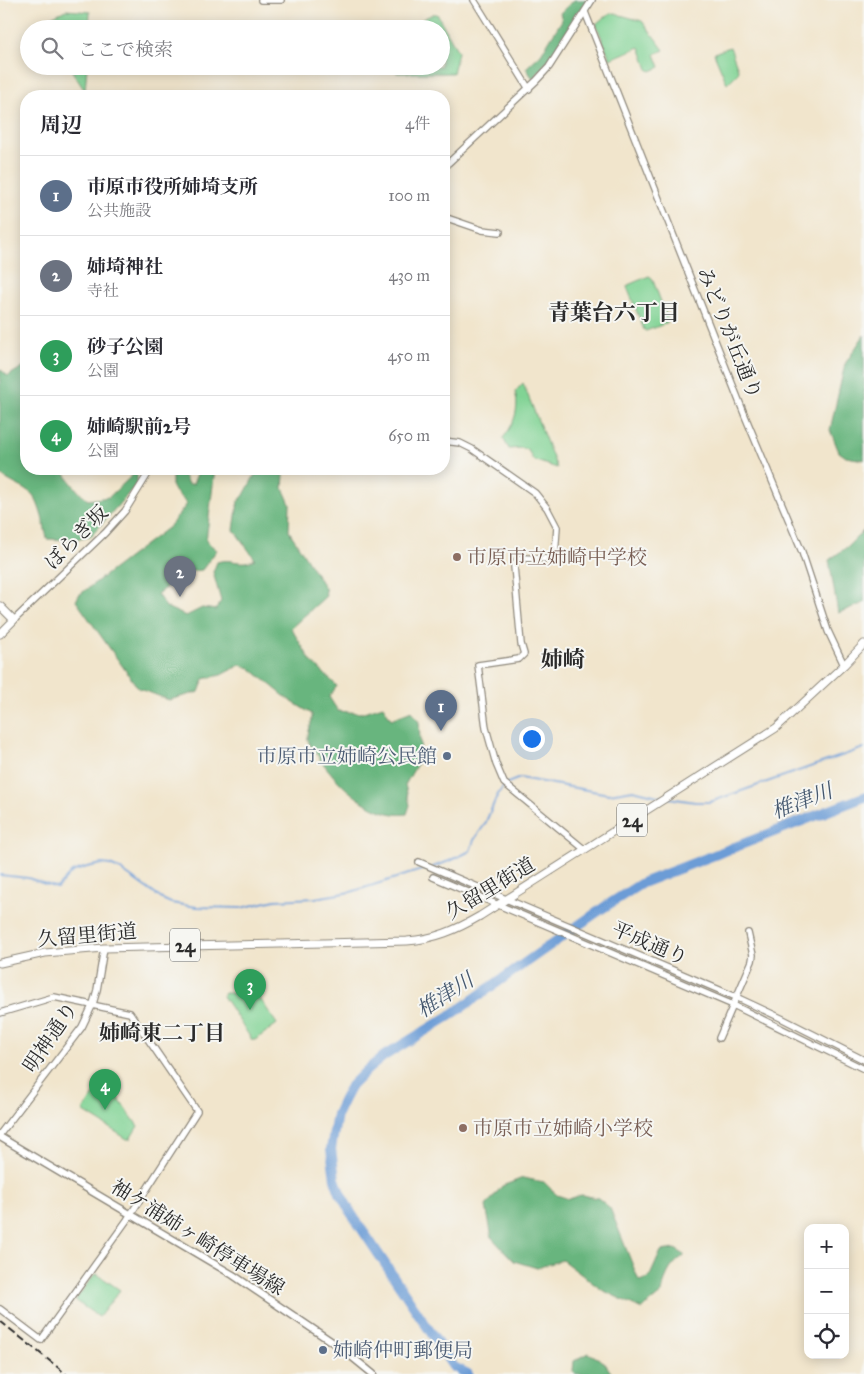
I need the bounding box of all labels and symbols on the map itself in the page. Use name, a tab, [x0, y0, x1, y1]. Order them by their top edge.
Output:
street label: みどりが丘通り	[693, 264, 767, 402]
district label: 青葉台六丁目	[548, 299, 680, 326]
street label: ぼらぎ坂	[39, 500, 113, 574]
place label: 市原市立姉崎中学校	[467, 545, 647, 569]
marker: 市原市立姉崎中学校	[451, 551, 463, 563]
pin: 2	[164, 556, 196, 597]
district label: 姉崎	[541, 646, 585, 673]
pin: 1	[425, 690, 457, 731]
your location	[519, 726, 545, 752]
place label: 市原市立姉崎公民館	[257, 744, 437, 768]
marker: 市原市立姉崎公民館	[441, 750, 453, 762]
water label: 椎津川	[768, 777, 838, 824]
road number: 24	[617, 804, 647, 836]
street label: 久留里街道	[441, 852, 539, 924]
street label: 平成通り	[608, 916, 692, 970]
street label: 久留里街道	[36, 919, 138, 951]
road number: 24	[170, 928, 200, 962]
water label: 椎津川	[412, 966, 480, 1023]
pin: 3	[234, 969, 266, 1010]
street label: 明神通り	[18, 997, 82, 1077]
district label: 姉崎東二丁目	[99, 1020, 225, 1046]
pin: 4	[89, 1069, 121, 1110]
place label: 市原市立姉崎小学校	[473, 1116, 653, 1140]
marker: 市原市立姉崎小学校	[457, 1122, 469, 1134]
street label: 袖ケ浦姉ヶ崎停車場線	[107, 1174, 289, 1300]
place label: 姉崎仲町郵便局	[333, 1338, 473, 1362]
marker: 姉崎仲町郵便局	[317, 1344, 329, 1356]

